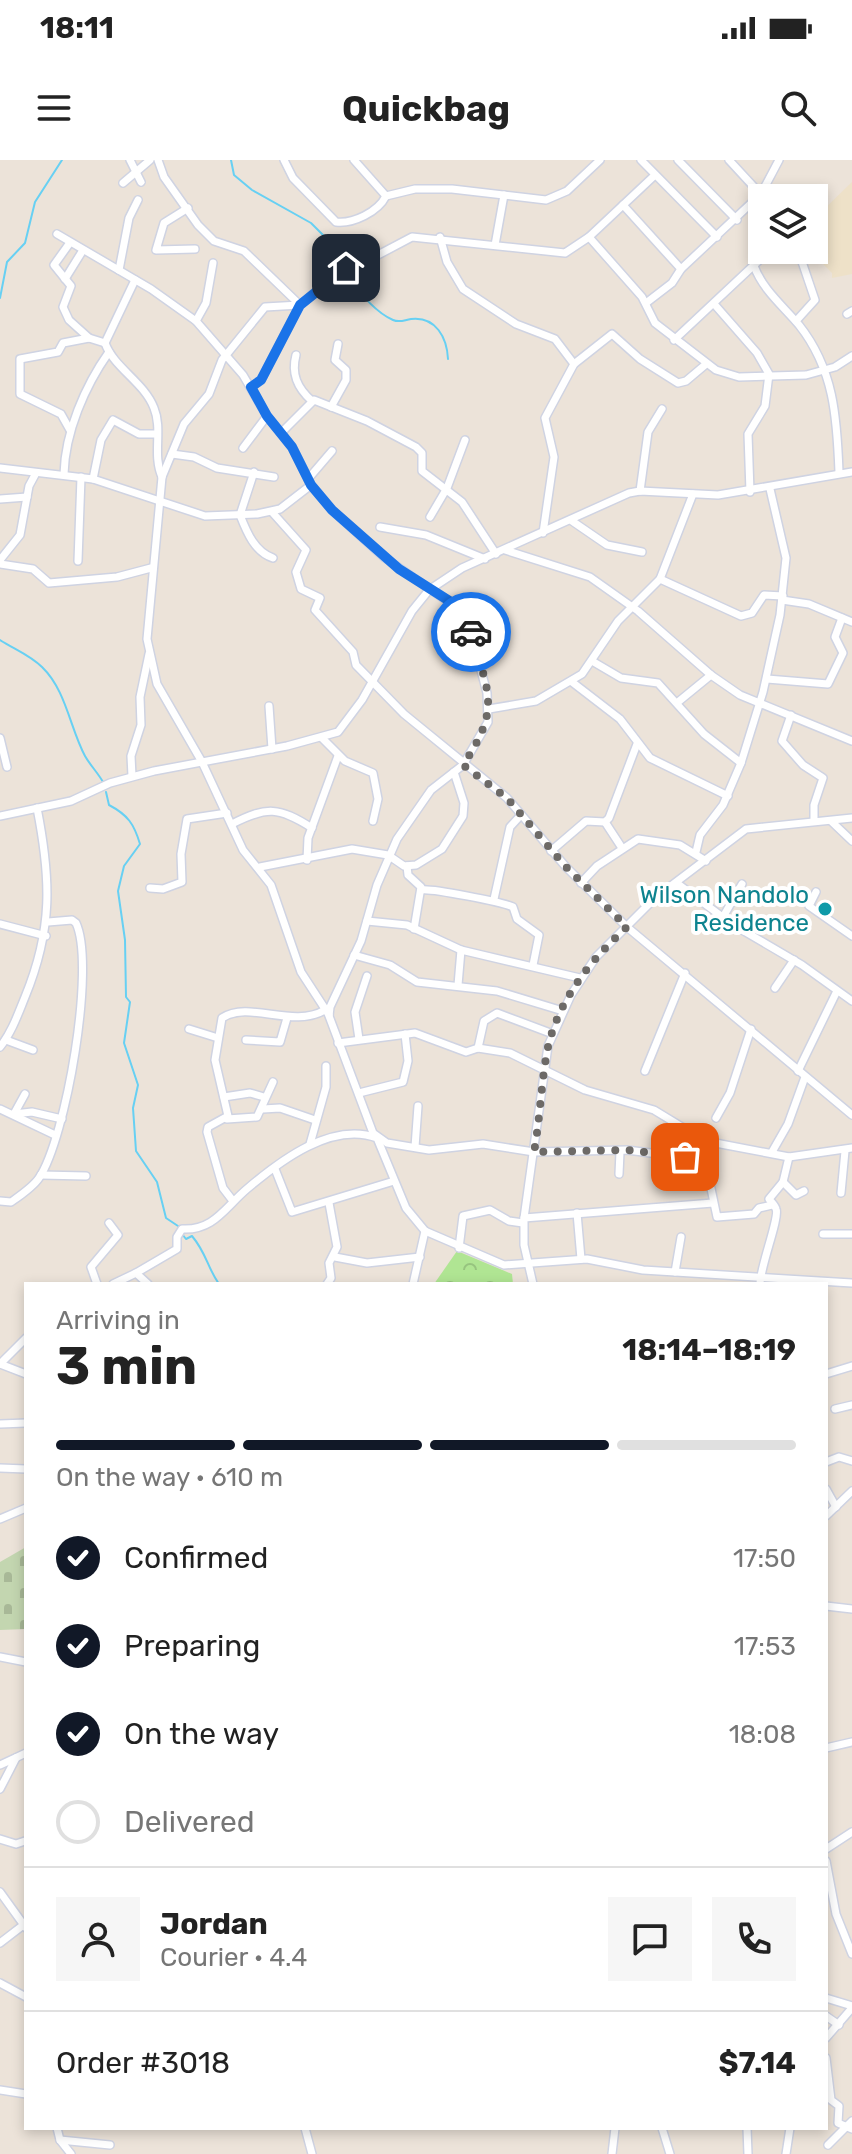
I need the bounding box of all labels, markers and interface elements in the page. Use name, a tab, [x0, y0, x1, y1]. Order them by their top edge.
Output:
text: 18:11	[40, 10, 114, 46]
icon: menu	[32, 86, 76, 130]
icon: search	[776, 86, 820, 130]
text: Quickbag	[342, 87, 510, 130]
map controls	[748, 184, 828, 264]
button: layers	[748, 184, 828, 264]
pin	[312, 234, 380, 302]
icon: home	[324, 246, 368, 290]
courier	[431, 592, 511, 672]
icon: car	[449, 610, 493, 654]
place label: Wilson Nandolo Residence	[640, 881, 809, 937]
marker: Wilson Nandolo Residence	[816, 900, 834, 918]
pin	[651, 1123, 719, 1191]
icon: bag	[663, 1135, 707, 1179]
text: Arriving in	[56, 1305, 180, 1336]
text: 18:14–18:19	[622, 1332, 796, 1368]
text: 3 min	[56, 1335, 197, 1397]
text: On the way · 610 m	[56, 1462, 283, 1493]
icon: check	[56, 1536, 100, 1580]
text: Confirmed	[124, 1540, 268, 1576]
text: 17:50	[733, 1543, 796, 1574]
icon: check	[56, 1624, 100, 1668]
text: Preparing	[124, 1628, 260, 1664]
text: 17:53	[734, 1631, 796, 1662]
icon: check	[56, 1712, 100, 1756]
text: On the way	[124, 1716, 279, 1752]
text: 18:08	[729, 1719, 796, 1750]
text: Delivered	[124, 1804, 255, 1840]
button: person	[56, 1897, 140, 1981]
button: chat	[608, 1897, 692, 1981]
button: phone	[712, 1897, 796, 1981]
text: Jordan	[160, 1906, 268, 1942]
text: Courier · 4.4	[160, 1942, 307, 1973]
text: Order #3018	[56, 2045, 230, 2081]
text: $7.14	[719, 2045, 796, 2081]

